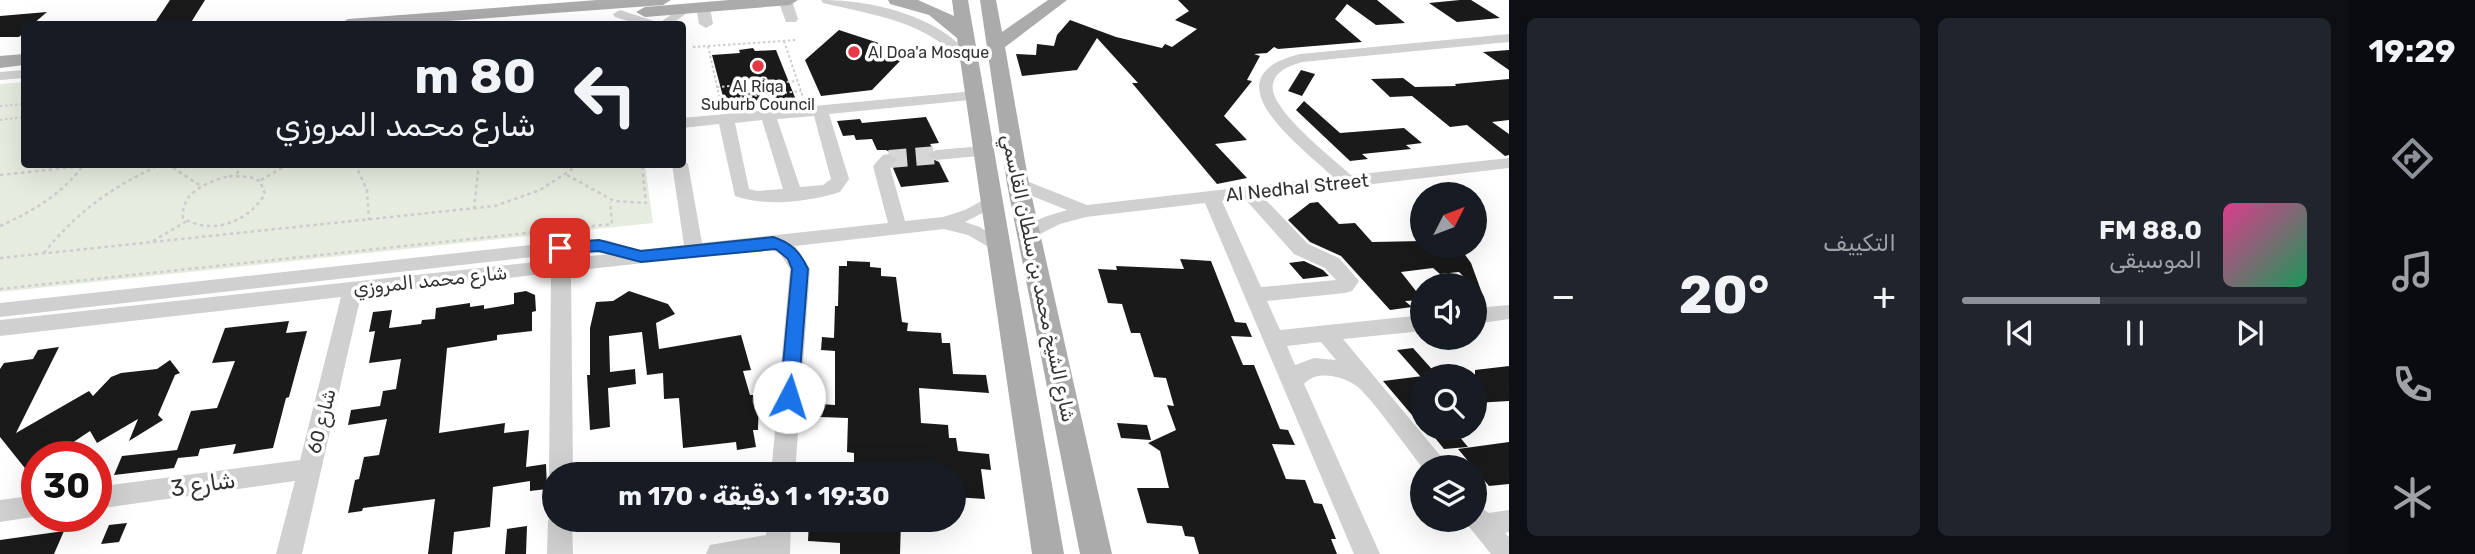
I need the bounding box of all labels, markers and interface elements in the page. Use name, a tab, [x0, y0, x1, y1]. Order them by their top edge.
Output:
text: 19:29	[2368, 32, 2456, 70]
place label: Al Doa'a Mosque	[868, 43, 989, 62]
marker: Al Doa'a Mosque	[846, 44, 862, 60]
text: 80 m	[414, 47, 536, 105]
icon: left	[560, 49, 651, 140]
marker: Al Riqa Suburb Council	[750, 58, 766, 74]
place label: Al Riqa Suburb Council	[701, 77, 815, 114]
text: شارع محمد المروزي	[275, 106, 536, 144]
street label: شارع الشيخ محمد بن سلطان القاسمي	[994, 132, 1080, 425]
icon: directions	[2388, 134, 2437, 183]
street label: Al Nedhal Street	[1225, 169, 1370, 206]
north arrow	[1410, 182, 1488, 259]
map controls	[1410, 182, 1487, 532]
text: 88.0 FM	[2099, 215, 2202, 246]
pin	[530, 218, 590, 278]
icon: arrive	[541, 229, 579, 267]
text: التكييف	[1823, 229, 1896, 257]
text: الموسيقى	[2109, 246, 2202, 274]
icon: music	[2388, 247, 2437, 296]
street label: شارع محمد المروزي	[352, 261, 509, 302]
text: 20°	[1679, 264, 1769, 326]
button: sound	[1410, 273, 1487, 350]
text: −	[1551, 273, 1576, 319]
text: +	[1872, 273, 1896, 319]
icon: previous	[2001, 314, 2039, 352]
icon: pause	[2116, 314, 2154, 352]
icon: next	[2231, 314, 2269, 352]
position arrow	[752, 360, 826, 434]
icon: phone	[2388, 360, 2437, 409]
button: search	[1410, 364, 1487, 441]
street label: شارع 60	[302, 386, 343, 456]
speed limit sign: 30	[21, 441, 112, 532]
button: layers	[1410, 455, 1487, 532]
street label: شارع 3	[169, 466, 238, 504]
icon: climate	[2388, 473, 2437, 522]
text: 19:30 · 1 دقيقة · 170 m	[618, 481, 890, 512]

